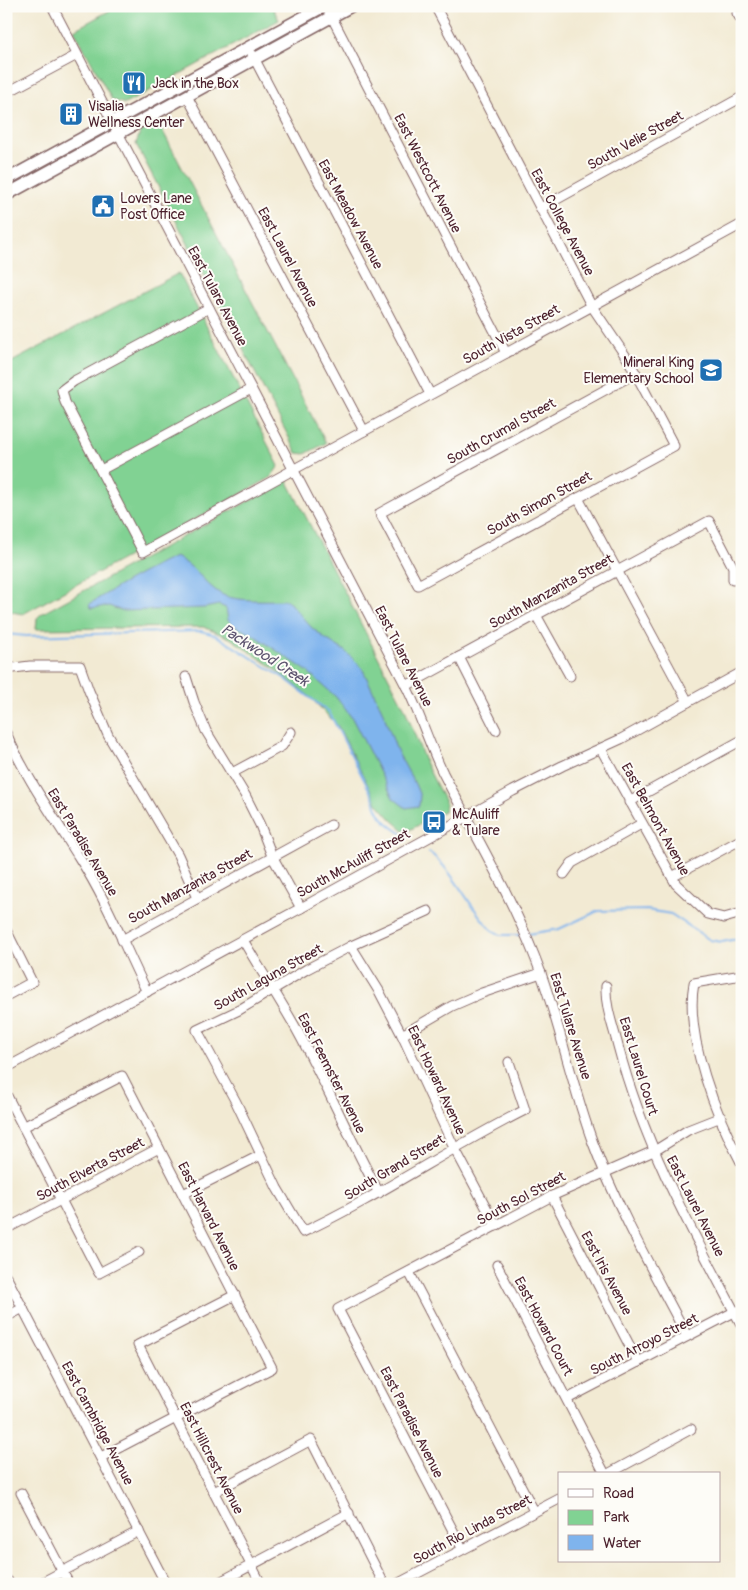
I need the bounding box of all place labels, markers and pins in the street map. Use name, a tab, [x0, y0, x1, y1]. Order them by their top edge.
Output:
restaurant icon: Jack in the Box	[121, 70, 147, 96]
place label: Jack in the Box	[152, 75, 239, 92]
place label: Visalia Wellness Center	[88, 98, 185, 131]
building icon: Visalia Wellness Center	[58, 101, 84, 127]
place label: Lovers Lane Post Office	[120, 190, 192, 223]
public building icon: Lovers Lane Post Office	[90, 193, 116, 219]
place label: Mineral King Elementary School	[583, 354, 694, 387]
school or university icon: Mineral King Elementary School	[698, 357, 724, 383]
place label: McAuliff & Tulare	[452, 806, 500, 839]
bus stop icon: McAuliff & Tulare	[421, 809, 447, 835]

